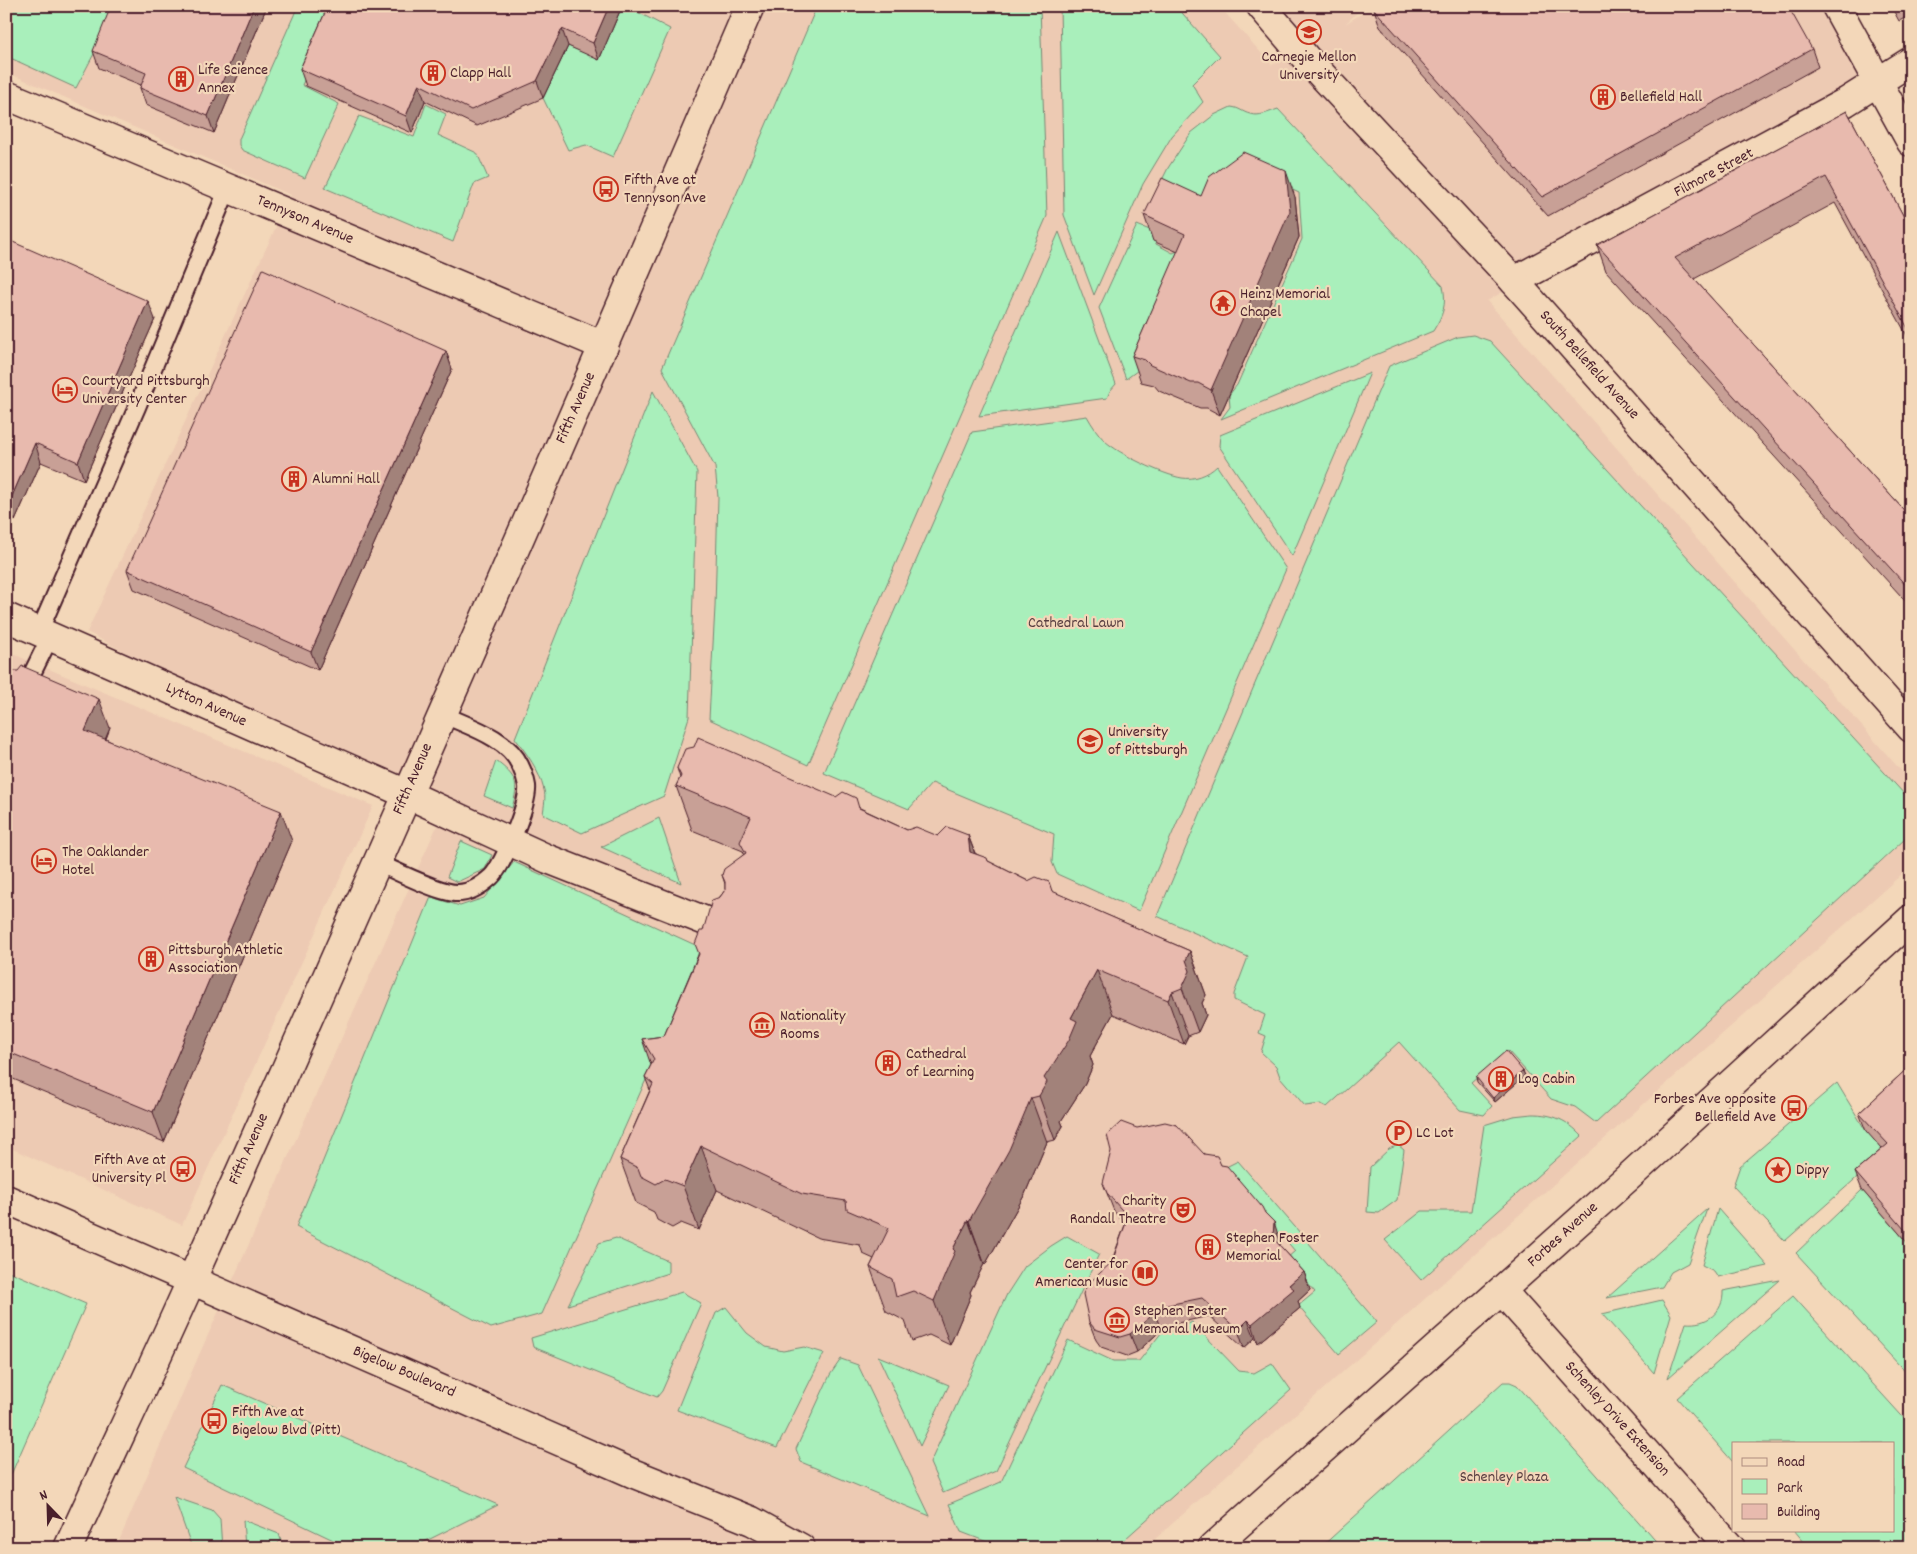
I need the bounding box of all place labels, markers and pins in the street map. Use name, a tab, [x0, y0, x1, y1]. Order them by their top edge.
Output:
school or university icon: Carnegie Mellon University	[1296, 19, 1322, 45]
place label: Carnegie Mellon University	[1262, 46, 1356, 87]
place label: Life Science Annex	[198, 59, 268, 100]
building icon: Clapp Hall	[420, 60, 446, 86]
place label: Clapp Hall	[450, 62, 511, 85]
building icon: Life Science Annex	[168, 66, 194, 92]
building icon: Bellefield Hall	[1590, 84, 1616, 110]
place label: Bellefield Hall	[1620, 86, 1702, 109]
place label: Fifth Ave at Tennyson Ave	[624, 169, 706, 210]
bus stop icon: Fifth Ave at Tennyson Ave	[593, 176, 619, 202]
place label: Heinz Memorial Chapel	[1240, 283, 1330, 324]
temple icon: Heinz Memorial Chapel	[1210, 290, 1236, 316]
place label: Courtyard Pittsburgh University Center	[82, 370, 210, 411]
hotel icon: Courtyard Pittsburgh University Center	[52, 377, 78, 403]
building icon: Alumni Hall	[281, 466, 307, 492]
place label: Alumni Hall	[312, 468, 380, 491]
place label: University of Pittsburgh	[1108, 721, 1187, 762]
school or university icon: University of Pittsburgh	[1077, 728, 1103, 754]
place label: The Oaklander Hotel	[62, 841, 149, 882]
hotel icon: The Oaklander Hotel	[31, 848, 57, 874]
place label: Pittsburgh Athletic Association	[168, 939, 283, 980]
building icon: Pittsburgh Athletic Association	[138, 946, 164, 972]
place label: Nationality Rooms	[780, 1005, 846, 1046]
museum icon: Nationality Rooms	[749, 1012, 775, 1038]
place label: Cathedral of Learning	[906, 1043, 974, 1084]
building icon: Cathedral of Learning	[875, 1050, 901, 1076]
building icon: Log Cabin	[1488, 1066, 1514, 1092]
place label: Log Cabin	[1518, 1068, 1575, 1091]
place label: Forbes Ave opposite Bellefield Ave	[1654, 1088, 1776, 1129]
bus stop icon: Forbes Ave opposite Bellefield Ave	[1781, 1095, 1807, 1121]
parking icon: LC Lot	[1386, 1120, 1412, 1146]
place label: LC Lot	[1416, 1122, 1454, 1145]
place label: Fifth Ave at University Pl	[92, 1149, 166, 1190]
bus stop icon: Fifth Ave at University Pl	[170, 1156, 196, 1182]
place icon: Dippy	[1765, 1157, 1791, 1183]
place label: Dippy	[1796, 1159, 1829, 1182]
place label: Charity Randall Theatre	[1070, 1190, 1167, 1231]
theatre icon: Charity Randall Theatre	[1170, 1197, 1196, 1223]
place label: Stephen Foster Memorial	[1226, 1227, 1319, 1268]
building icon: Stephen Foster Memorial	[1195, 1234, 1221, 1260]
place label: Center for American Music	[1035, 1253, 1128, 1294]
library icon: Center for American Music	[1132, 1260, 1158, 1286]
place label: Stephen Foster Memorial Museum	[1134, 1300, 1240, 1341]
museum icon: Stephen Foster Memorial Museum	[1104, 1307, 1130, 1333]
place label: Fifth Ave at Bigelow Blvd (Pitt)	[232, 1401, 341, 1442]
bus stop icon: Fifth Ave at Bigelow Blvd (Pitt)	[201, 1408, 227, 1434]

